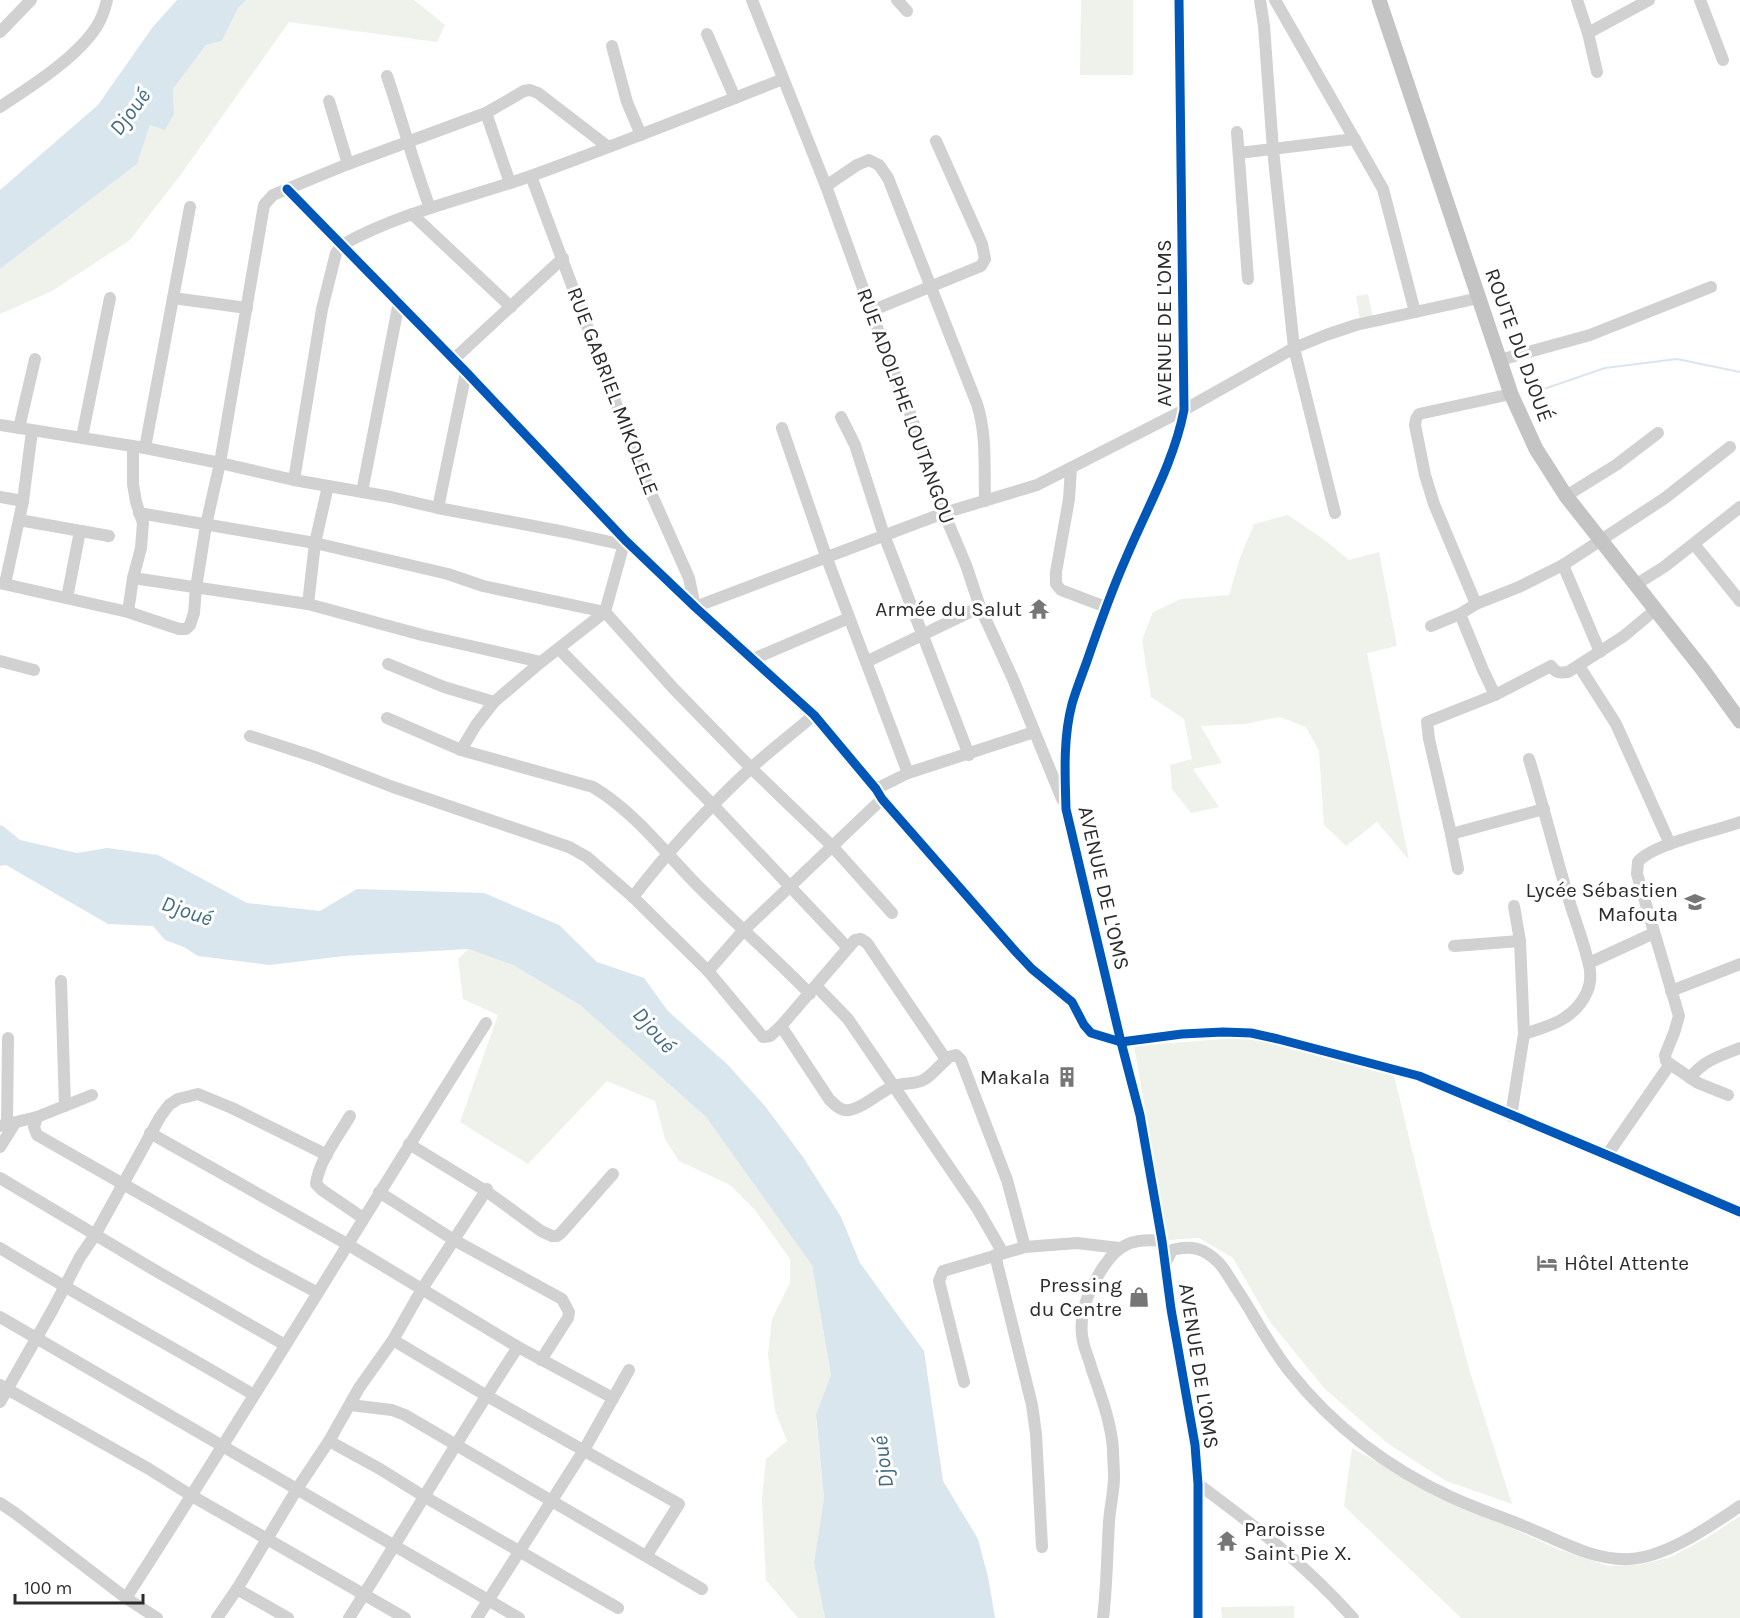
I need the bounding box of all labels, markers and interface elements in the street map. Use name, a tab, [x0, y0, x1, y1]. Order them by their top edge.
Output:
water label: Djoué	[104, 83, 156, 141]
street label: AVENUE DE L'OMS	[1152, 239, 1176, 407]
street label: ROUTE DU DJOUÉ	[1480, 265, 1558, 425]
street label: RUE GABRIEL MIKOLELE	[562, 284, 664, 498]
street label: RUE ADOLPHE LOUTANGOU	[852, 285, 960, 527]
place label: Armée du Salut	[875, 597, 1022, 621]
temple icon: Armée du Salut	[1027, 597, 1051, 621]
street label: AVENUE DE L'OMS	[1073, 804, 1135, 972]
place label: Lycée Sébastien Mafouta	[1525, 878, 1678, 926]
water label: Djoué	[158, 890, 216, 932]
school or university icon: Lycée Sébastien Mafouta	[1683, 890, 1707, 914]
water label: Djoué	[627, 1002, 681, 1058]
place label: Makala	[980, 1065, 1050, 1089]
building icon: Makala	[1055, 1065, 1079, 1089]
hotel icon: Hôtel Attente	[1535, 1251, 1559, 1275]
place label: Hôtel Attente	[1564, 1251, 1689, 1275]
place label: Pressing du Centre	[1029, 1273, 1122, 1321]
street label: AVENUE DE L'OMS	[1174, 1281, 1224, 1451]
shop icon: Pressing du Centre	[1127, 1285, 1151, 1309]
water label: Djoué	[867, 1434, 899, 1490]
place label: Paroisse Saint Pie X.	[1244, 1517, 1351, 1565]
temple icon: Paroisse Saint Pie X.	[1215, 1529, 1239, 1553]
scale bar	[15, 1567, 142, 1605]
text: 100 m	[24, 1577, 72, 1599]

